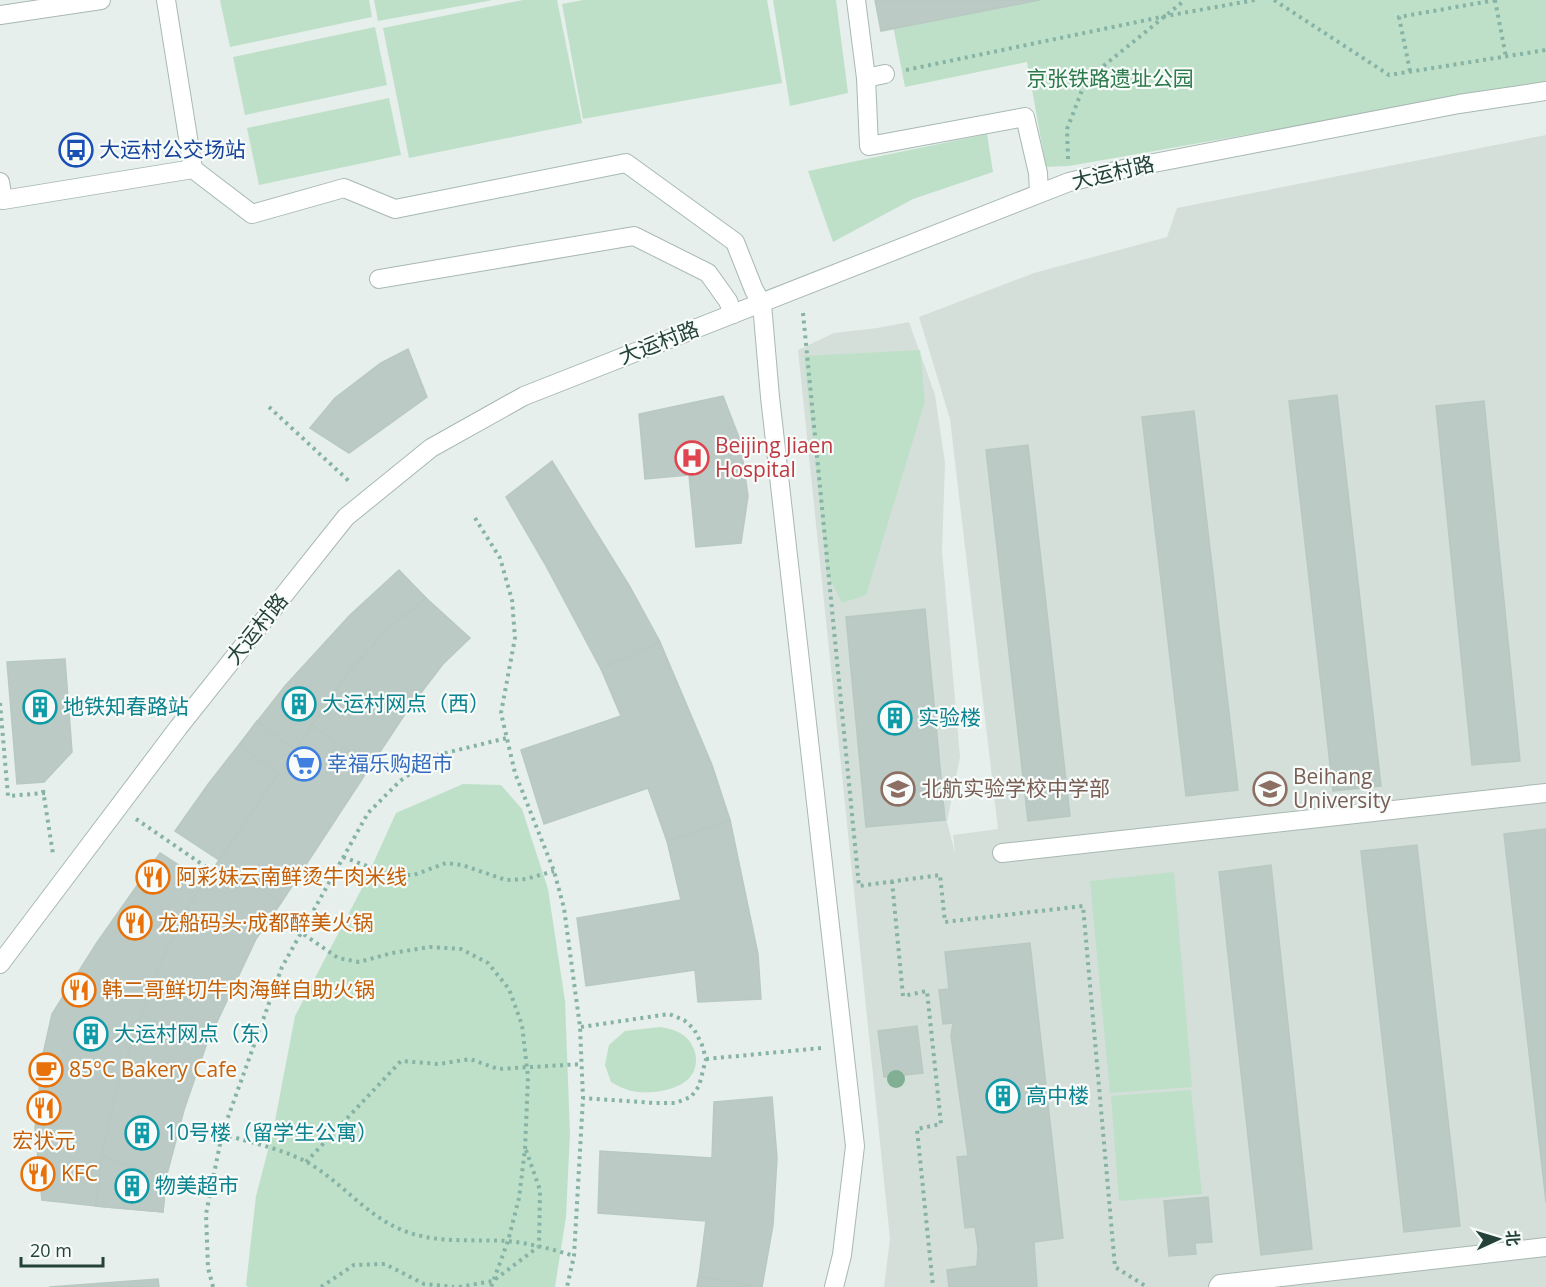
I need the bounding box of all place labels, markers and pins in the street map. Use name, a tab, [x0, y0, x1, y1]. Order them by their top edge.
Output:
bus stop icon: 大运村公交场站	[58, 132, 94, 168]
place label: 大运村公交场站	[99, 135, 246, 163]
place label: Beijing Jiaen Hospital	[715, 431, 833, 483]
hospital icon: Beijing Jiaen Hospital	[674, 440, 710, 476]
building icon: 大运村网点（西）	[281, 686, 317, 722]
building icon: 地铁知春路站	[22, 689, 58, 725]
place label: 大运村网点（西）	[322, 689, 490, 717]
place label: 地铁知春路站	[63, 692, 189, 720]
building icon: 实验楼	[877, 700, 913, 736]
place label: 实验楼	[918, 703, 981, 731]
supermarket icon: 幸福乐购超市	[286, 746, 322, 782]
place label: 幸福乐购超市	[327, 749, 453, 777]
place label: Beihang University	[1293, 762, 1391, 814]
school or university icon: 北航实验学校中学部	[880, 771, 916, 807]
school or university icon: Beihang University	[1252, 771, 1288, 807]
place label: 北航实验学校中学部	[921, 774, 1110, 802]
restaurant icon: 阿彩妹云南鲜烫牛肉米线	[135, 859, 171, 895]
place label: 阿彩妹云南鲜烫牛肉米线	[176, 862, 407, 890]
restaurant icon: 龙船码头·成都醉美火锅	[117, 905, 153, 941]
place label: 龙船码头·成都醉美火锅	[158, 908, 374, 936]
restaurant icon: 韩二哥鲜切牛肉海鲜自助火锅	[61, 972, 97, 1008]
place label: 韩二哥鲜切牛肉海鲜自助火锅	[102, 975, 375, 1003]
building icon: 大运村网点（东）	[73, 1016, 109, 1052]
place label: 大运村网点（东）	[114, 1019, 282, 1047]
cafe icon: 85°C Bakery Cafe	[28, 1052, 64, 1088]
place label: 85°C Bakery Cafe	[69, 1055, 237, 1083]
building icon: 高中楼	[985, 1078, 1021, 1114]
place label: 高中楼	[1026, 1081, 1089, 1109]
restaurant icon: 宏状元	[26, 1090, 62, 1126]
building icon: 10号楼（留学生公寓）	[124, 1115, 160, 1151]
place label: 10号楼（留学生公寓）	[165, 1118, 378, 1146]
place label: 宏状元	[13, 1126, 76, 1154]
restaurant icon: KFC	[20, 1156, 56, 1192]
place label: KFC	[61, 1159, 98, 1187]
building icon: 物美超市	[114, 1168, 150, 1204]
place label: 物美超市	[155, 1171, 239, 1199]

